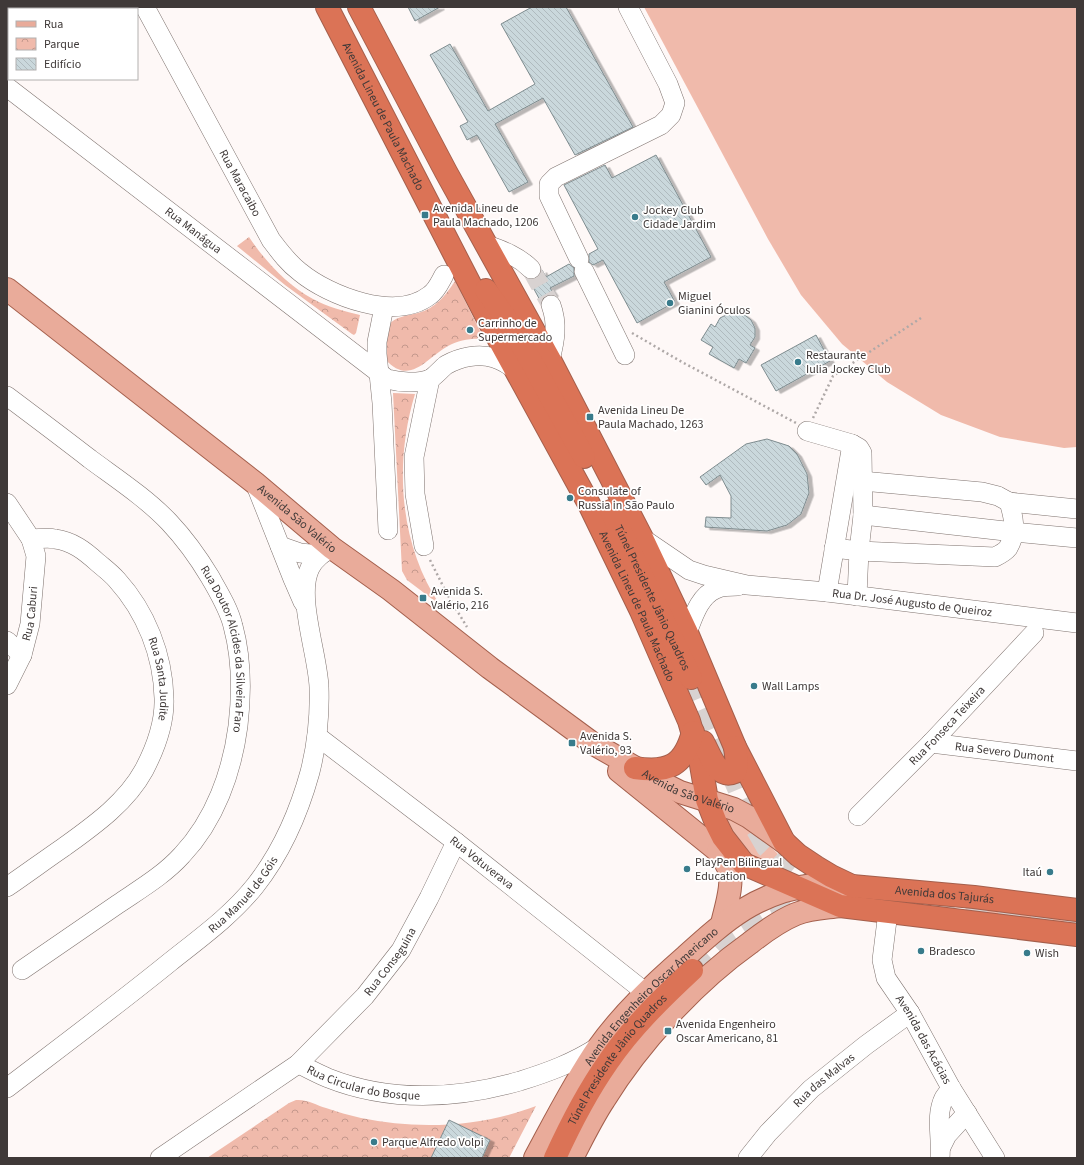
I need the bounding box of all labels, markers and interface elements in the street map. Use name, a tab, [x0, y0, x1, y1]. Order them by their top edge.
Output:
legend	[8, 8, 138, 80]
text: Rua	[44, 16, 63, 33]
text: Parque	[44, 36, 80, 53]
street label: Avenida Lineu de Paula Machado	[338, 40, 428, 193]
text: Edifício	[44, 56, 81, 73]
street label: Rua Maracaibo	[215, 147, 265, 220]
place label: Avenida Lineu de Paula Machado, 1206	[433, 200, 539, 231]
place label: Jockey Club Cidade Jardim	[643, 202, 716, 233]
street label: Rua Manágua	[161, 203, 225, 258]
marker: Avenida Lineu de Paula Machado, 1206	[420, 210, 430, 220]
marker: Jockey Club Cidade Jardim	[630, 212, 640, 222]
place label: Miguel Gianini Óculos	[678, 288, 750, 319]
marker: Miguel Gianini Óculos	[665, 298, 675, 308]
place label: Carrinho de Supermercado	[478, 315, 552, 346]
marker: Carrinho de Supermercado	[465, 325, 475, 335]
place label: Restaurante Iulia Jockey Club	[806, 347, 891, 378]
marker: Restaurante Iulia Jockey Club	[793, 357, 803, 367]
place label: Avenida Lineu De Paula Machado, 1263	[598, 402, 704, 433]
marker: Avenida Lineu De Paula Machado, 1263	[585, 412, 595, 422]
street label: Avenida São Valério	[254, 481, 340, 557]
place label: Consulate of Russia in São Paulo	[578, 483, 675, 514]
marker: Consulate of Russia in São Paulo	[565, 493, 575, 503]
street label: Túnel Presidente Jânio Quadros	[610, 522, 694, 673]
street label: Avenida Lineu de Paula Machado	[594, 528, 679, 685]
street label: Rua Doutor Alcides da Silveira Faro	[196, 562, 249, 734]
place label: Avenida S. Valério, 216	[431, 583, 489, 614]
street label: Rua Caburi	[18, 585, 42, 643]
street label: Rua Dr. José Augusto de Queiroz	[831, 585, 993, 621]
marker: Avenida S. Valério, 216	[418, 593, 428, 603]
street label: Rua Santa Judite	[144, 635, 172, 722]
place label: Wall Lamps	[762, 678, 819, 695]
marker: Wall Lamps	[749, 681, 759, 691]
street label: Rua Fonseca Teixeira	[905, 682, 989, 769]
place label: Avenida S. Valério, 93	[580, 728, 632, 759]
marker: Avenida S. Valério, 93	[567, 738, 577, 748]
street label: Rua Severo Dumont	[954, 738, 1055, 767]
street label: Avenida São Valério	[639, 765, 737, 818]
street label: Rua Votuverava	[446, 832, 517, 894]
street label: Rua Manuel de Góis	[205, 853, 282, 937]
place label: PlayPen Bilingual Education	[695, 854, 782, 885]
marker: PlayPen Bilingual Education	[682, 864, 692, 874]
place label: Itaú	[1022, 864, 1042, 881]
marker: Itaú	[1045, 867, 1055, 877]
street label: Avenida dos Tajurás	[894, 882, 995, 908]
street label: Avenida Engenheiro Oscar Americano	[581, 923, 722, 1069]
street label: Rua Conseguina	[360, 925, 421, 1000]
place label: Bradesco	[929, 943, 975, 960]
place label: Wish	[1035, 945, 1059, 962]
marker: Bradesco	[916, 946, 926, 956]
marker: Wish	[1022, 948, 1032, 958]
street label: Túnel Presidente Jânio Quadros	[564, 990, 671, 1129]
street label: Avenida das Acácias	[891, 992, 955, 1087]
place label: Avenida Engenheiro Oscar Americano, 81	[676, 1016, 778, 1047]
marker: Avenida Engenheiro Oscar Americano, 81	[663, 1026, 673, 1036]
street label: Rua das Malvas	[789, 1049, 858, 1112]
street label: Rua Circular do Bosque	[304, 1061, 420, 1105]
place label: Parque Alfredo Volpi	[382, 1134, 484, 1151]
marker: Parque Alfredo Volpi	[369, 1137, 379, 1147]

